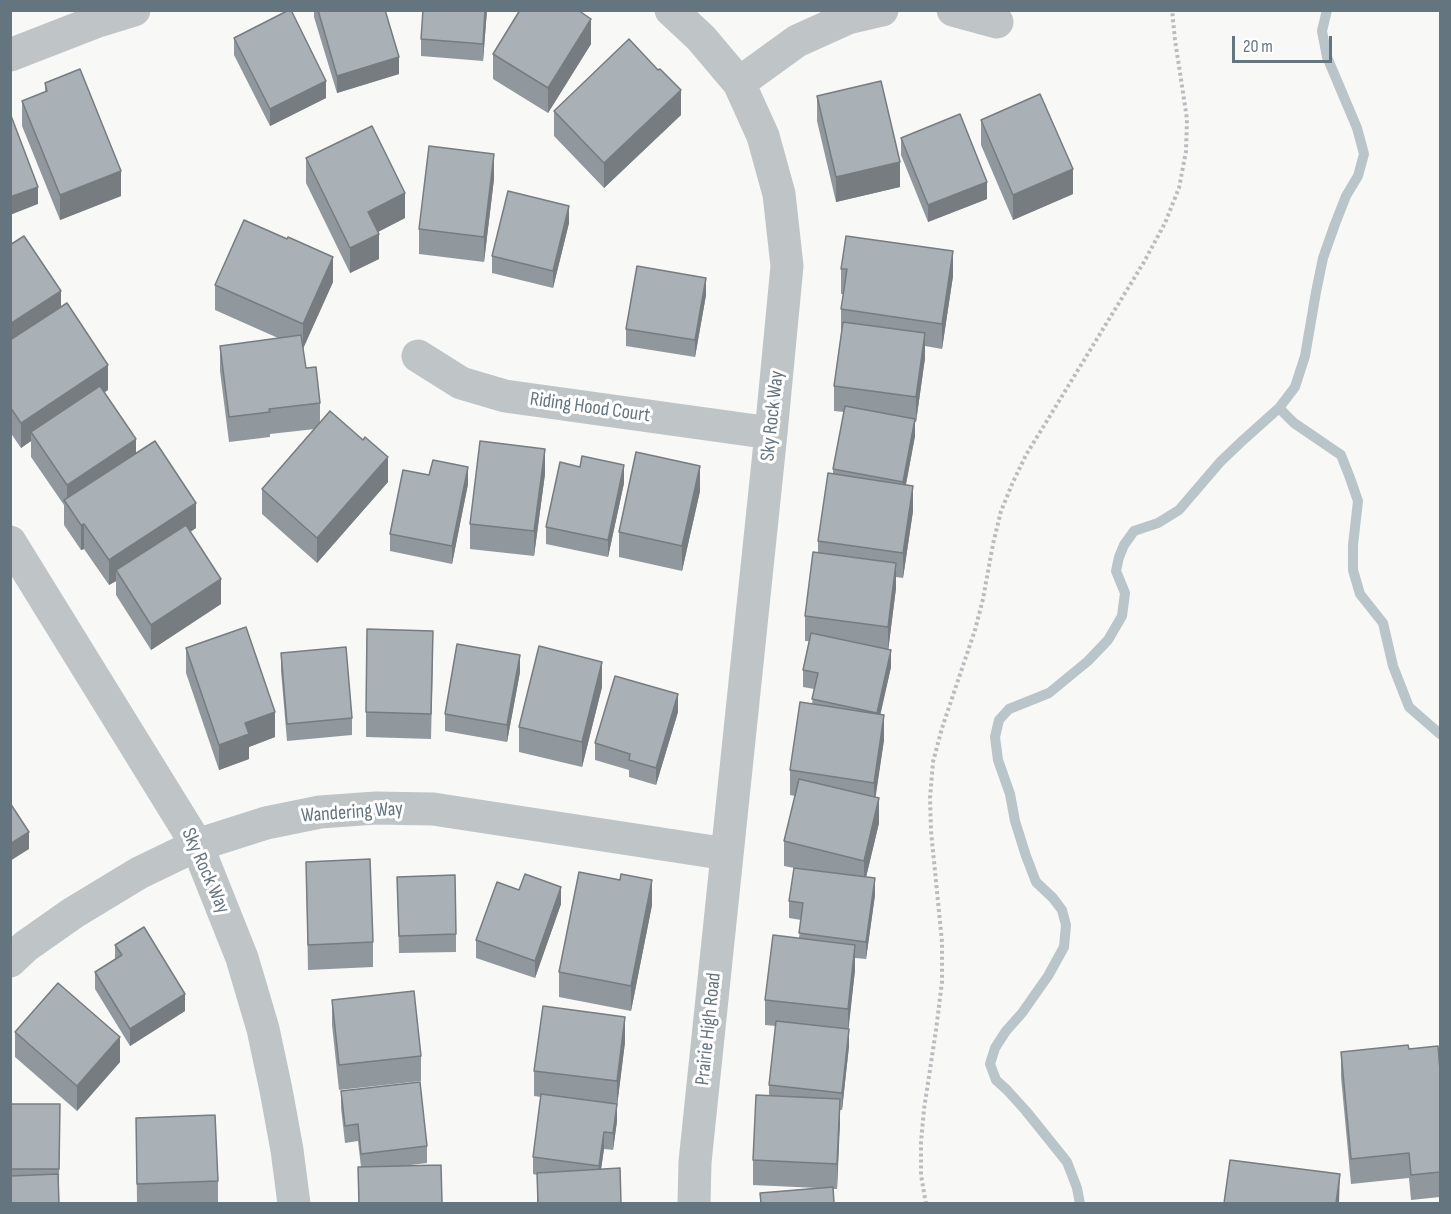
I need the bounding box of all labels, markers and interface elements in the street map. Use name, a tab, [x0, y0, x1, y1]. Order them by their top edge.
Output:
scale bar	[1235, 24, 1336, 62]
text: 20 m	[1243, 36, 1273, 57]
street label: Sky Rock Way	[756, 370, 790, 462]
street label: Riding Hood Court	[528, 388, 652, 428]
street label: Wandering Way	[300, 797, 404, 829]
street label: Sky Rock Way	[176, 825, 234, 917]
street label: Prairie High Road	[691, 972, 727, 1086]

